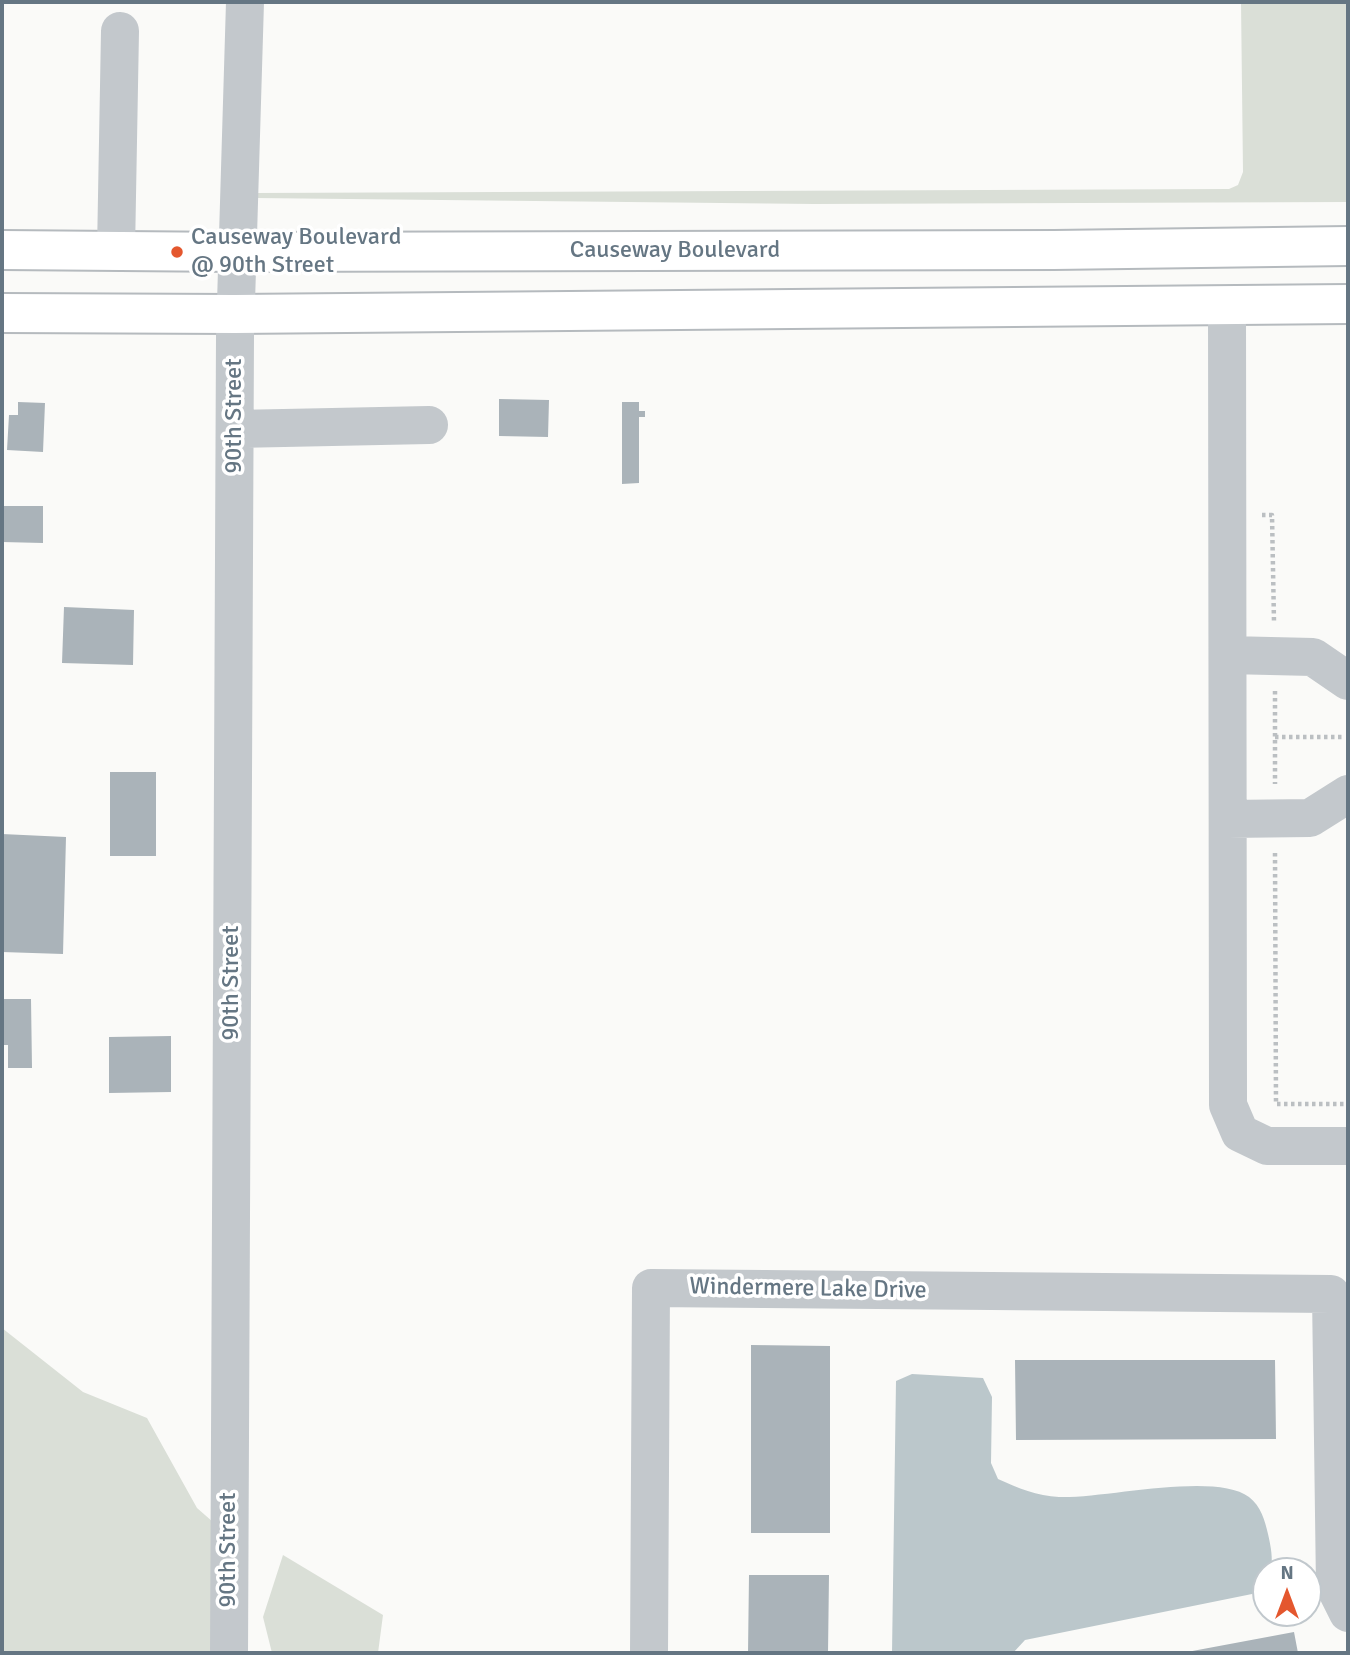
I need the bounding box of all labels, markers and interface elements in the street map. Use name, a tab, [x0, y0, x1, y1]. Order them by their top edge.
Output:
place label: Causeway Boulevard @ 90th Street	[191, 224, 401, 280]
street label: Causeway Boulevard	[570, 237, 780, 265]
marker: Causeway Boulevard @ 90th Street	[169, 244, 185, 260]
street label: 90th Street	[221, 358, 249, 474]
street label: 90th Street	[218, 925, 246, 1041]
street label: Windermere Lake Drive	[689, 1273, 927, 1305]
street label: 90th Street	[215, 1492, 243, 1608]
north arrow	[1252, 1557, 1322, 1627]
text: N	[1280, 1561, 1294, 1585]

